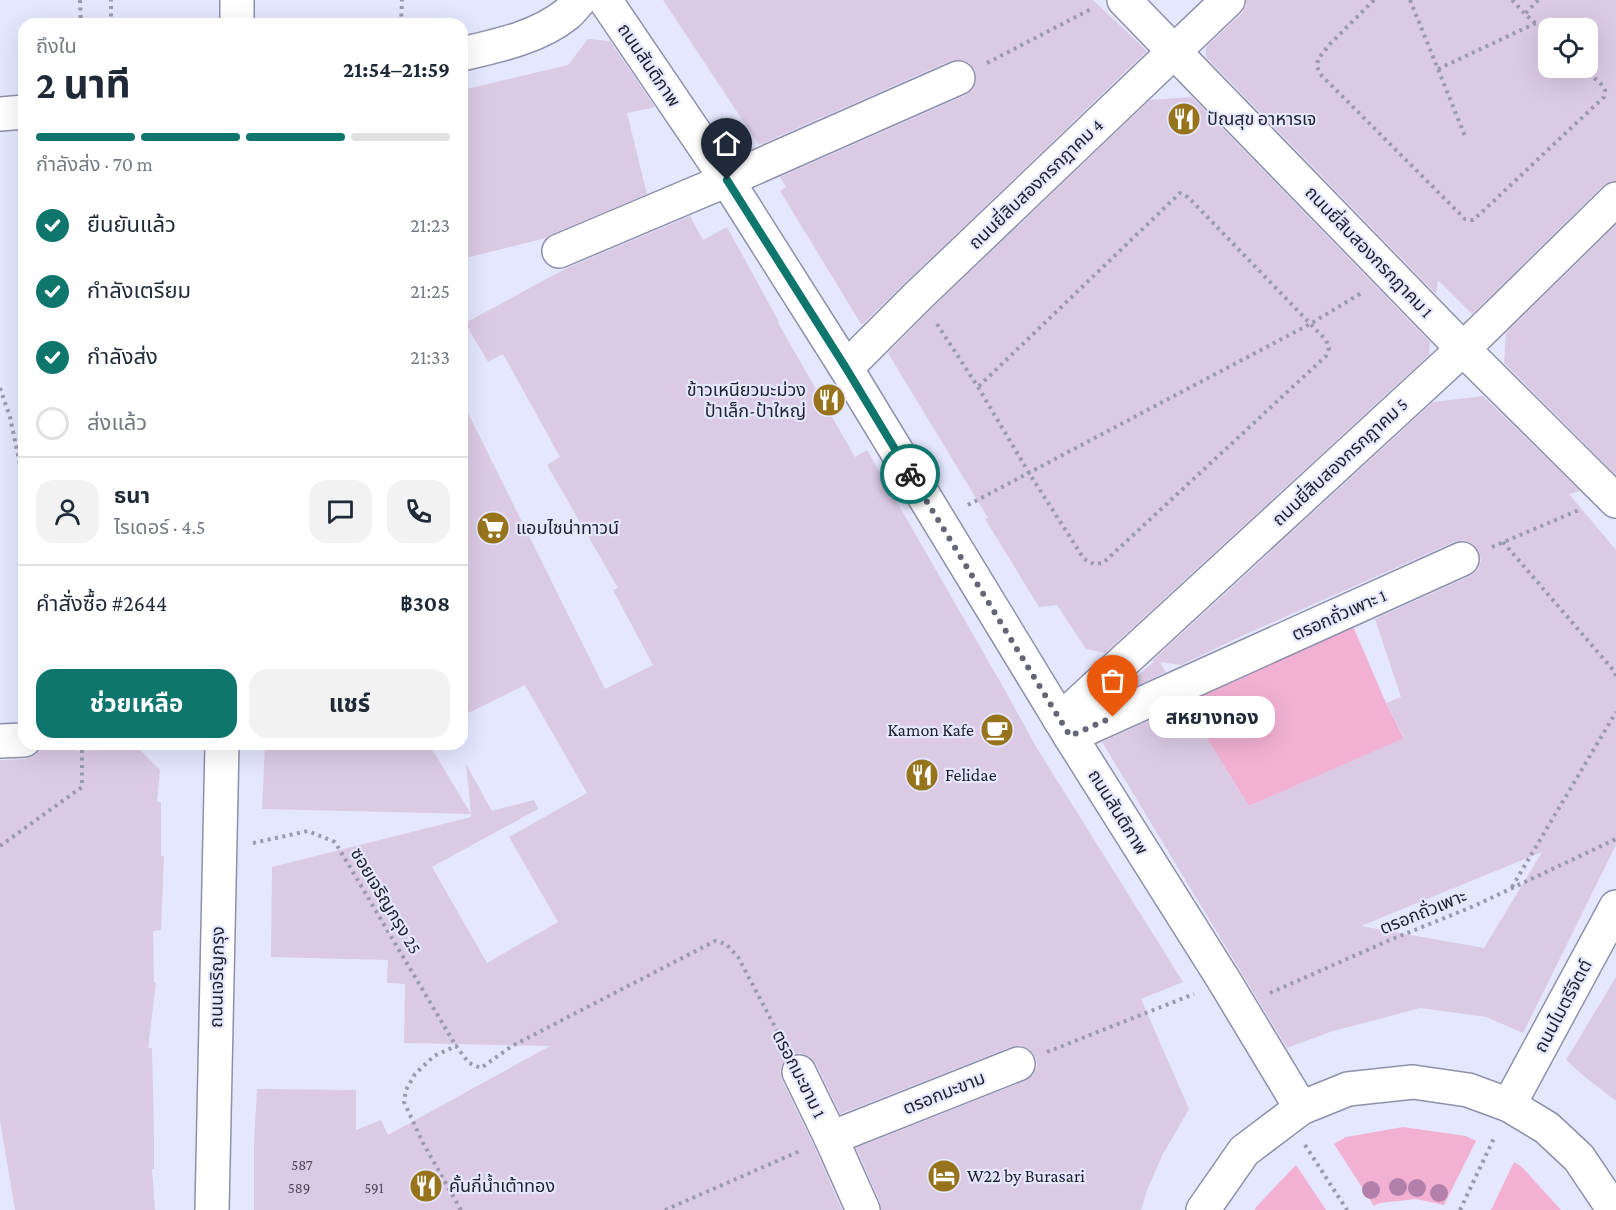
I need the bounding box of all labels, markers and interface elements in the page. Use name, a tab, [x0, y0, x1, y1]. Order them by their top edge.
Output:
map controls	[1538, 18, 1598, 78]
button: locate	[1538, 18, 1598, 78]
street label: ถนนสันติภาพ	[614, 19, 684, 111]
text: ถึงใน	[36, 35, 77, 57]
text: 21:54–21:59	[343, 57, 450, 82]
text: 2 นาที	[36, 63, 131, 106]
restaurant icon: ปัณสุข อาหารเจ	[1166, 101, 1202, 137]
place label: ปัณสุข อาหารเจ	[1207, 109, 1316, 130]
street label: ถนนยี่สิบสองกรกฎาคม 4	[963, 113, 1107, 253]
pin	[701, 118, 752, 180]
icon: home	[710, 127, 743, 160]
text: กำลังส่ง · 70 m	[36, 153, 153, 175]
street label: ถนนยี่สิบสองกรกฎาคม 1	[1301, 180, 1439, 322]
icon: check	[36, 209, 69, 242]
text: ยืนยันแล้ว	[87, 212, 176, 237]
text: 21:23	[410, 214, 450, 236]
icon: check	[36, 275, 69, 308]
text: กำลังเตรียม	[87, 278, 191, 303]
text: 21:25	[410, 280, 450, 302]
icon: check	[36, 341, 69, 374]
text: กำลังส่ง	[87, 344, 158, 369]
text: 21:33	[410, 346, 450, 368]
place label: ข้าวเหนียวมะม่วง ป้าเล็ก-ป้าใหญ่	[687, 380, 806, 421]
restaurant icon: ข้าวเหนียวมะม่วง ป้าเล็ก-ป้าใหญ่	[811, 382, 847, 418]
street label: ถนนยี่สิบสองกรกฎาคม 5	[1266, 392, 1412, 530]
text: ส่งแล้ว	[87, 410, 147, 435]
courier	[880, 444, 940, 504]
icon: bike	[894, 458, 927, 491]
button: person	[36, 480, 99, 543]
button: chat	[309, 480, 372, 543]
button: phone	[387, 480, 450, 543]
text: ธนา	[114, 483, 150, 508]
supermarket icon: แอมไชน่าทาวน์	[475, 510, 511, 546]
text: ไรเดอร์ · 4.5	[114, 516, 205, 538]
place label: แอมไชน่าทาวน์	[516, 518, 619, 538]
street label: ตรอกถั่วเพาะ 1	[1288, 583, 1389, 645]
text: คำสั่งซื้อ #2644	[36, 591, 167, 616]
text: ฿308	[400, 591, 450, 616]
pin	[1087, 655, 1138, 717]
icon: bag	[1096, 664, 1129, 697]
button: ช่วยเหลือ	[36, 669, 237, 738]
button: แชร์	[249, 669, 450, 738]
callout: สหยางทอง	[1149, 696, 1275, 738]
text: สหยางทอง	[1165, 706, 1259, 728]
cafe icon: Kamon Kafe	[979, 712, 1015, 748]
place label: Kamon Kafe	[887, 720, 974, 740]
restaurant icon: Felidae	[904, 757, 940, 793]
place label: Felidae	[945, 765, 997, 785]
street label: ถนนสันติภาพ	[1084, 766, 1152, 858]
street label: ซอยเจริญกรุง 25	[346, 844, 426, 958]
street label: ตรอกถั่วเพาะ	[1376, 884, 1469, 938]
street label: ถนนเจริญกรุง	[206, 926, 229, 1028]
street label: ถนนไมตรีจิตต์	[1530, 956, 1596, 1056]
street label: ตรอกมะขาม 1	[768, 1027, 830, 1121]
street label: ตรอกมะขาม	[900, 1067, 988, 1119]
house number: 587	[291, 1157, 313, 1173]
hotel icon: W22 by Burasari	[926, 1158, 962, 1194]
place label: W22 by Burasari	[967, 1166, 1085, 1186]
restaurant icon: คั้นกี่น้ำเต้าทอง	[408, 1168, 444, 1204]
place label: คั้นกี่น้ำเต้าทอง	[449, 1173, 555, 1196]
house number: 589	[288, 1180, 310, 1196]
house number: 591	[364, 1180, 384, 1196]

